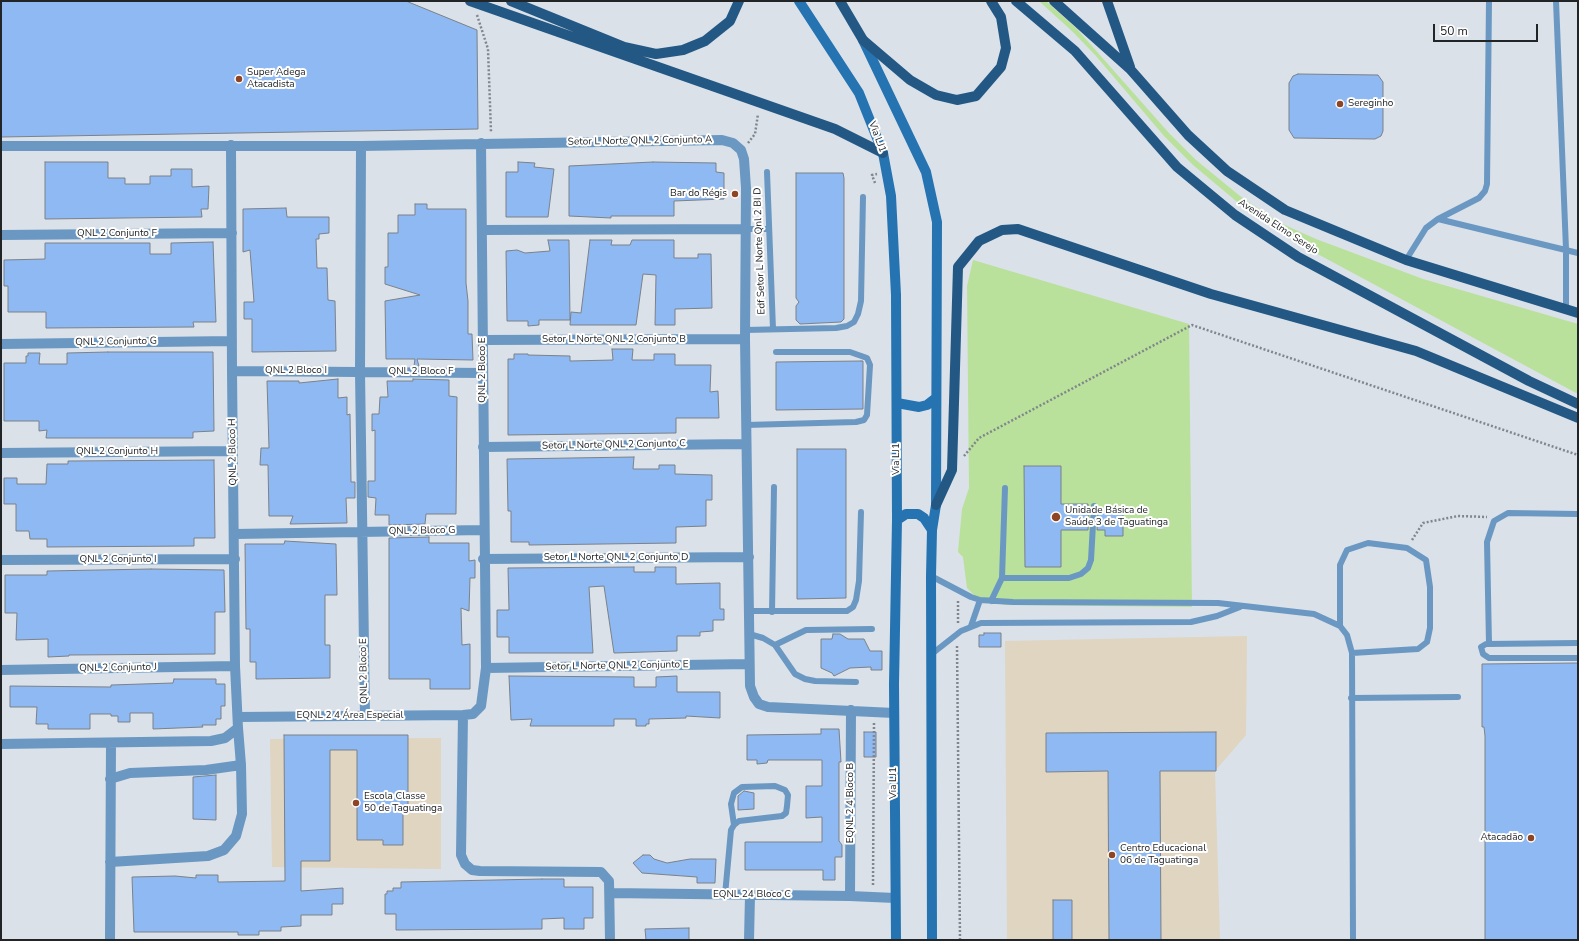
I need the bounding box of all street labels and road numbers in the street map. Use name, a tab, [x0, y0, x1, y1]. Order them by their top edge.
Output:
street label: Via LJ1	[866, 120, 888, 154]
street label: Setor L Norte QNL 2 Conjunto A	[568, 134, 712, 148]
street label: Edf Setor L Norte Qnl 2 BI D	[752, 187, 768, 315]
street label: Avenida Elmo Serejo	[1236, 197, 1320, 257]
street label: QNL 2 Conjunto F	[77, 228, 157, 240]
street label: Setor L Norte QNL 2 Conjunto B	[542, 334, 686, 346]
street label: QNL 2 Conjunto G	[75, 335, 157, 349]
street label: QNL 2 Bloco E	[477, 337, 489, 403]
street label: QNL 2 Bloco I	[265, 365, 327, 377]
street label: QNL 2 Bloco F	[388, 366, 454, 378]
street label: QNL 2 Bloco H	[226, 418, 240, 486]
street label: Setor L Norte QNL 2 Conjunto C	[542, 438, 686, 452]
street label: Via LJ1	[891, 443, 903, 475]
street label: QNL 2 Conjunto H	[76, 446, 158, 458]
street label: QNL 2 Bloco G	[389, 524, 455, 538]
street label: Setor L Norte QNL 2 Conjunto D	[544, 552, 688, 564]
street label: QNL 2 Conjunto I	[79, 554, 157, 566]
street label: QNL 2 Bloco E	[357, 638, 371, 704]
street label: Setor L Norte QNL 2 Conjunto E	[545, 659, 689, 673]
street label: QNL 2 Conjunto J	[79, 661, 157, 675]
street label: EQNL 2 4 Área Especial	[297, 710, 403, 722]
street label: EQNL 2 4 Bloco B	[845, 763, 857, 843]
street label: Via LJ1	[888, 767, 900, 799]
street label: EQNL 24 Bloco C	[713, 889, 791, 901]

